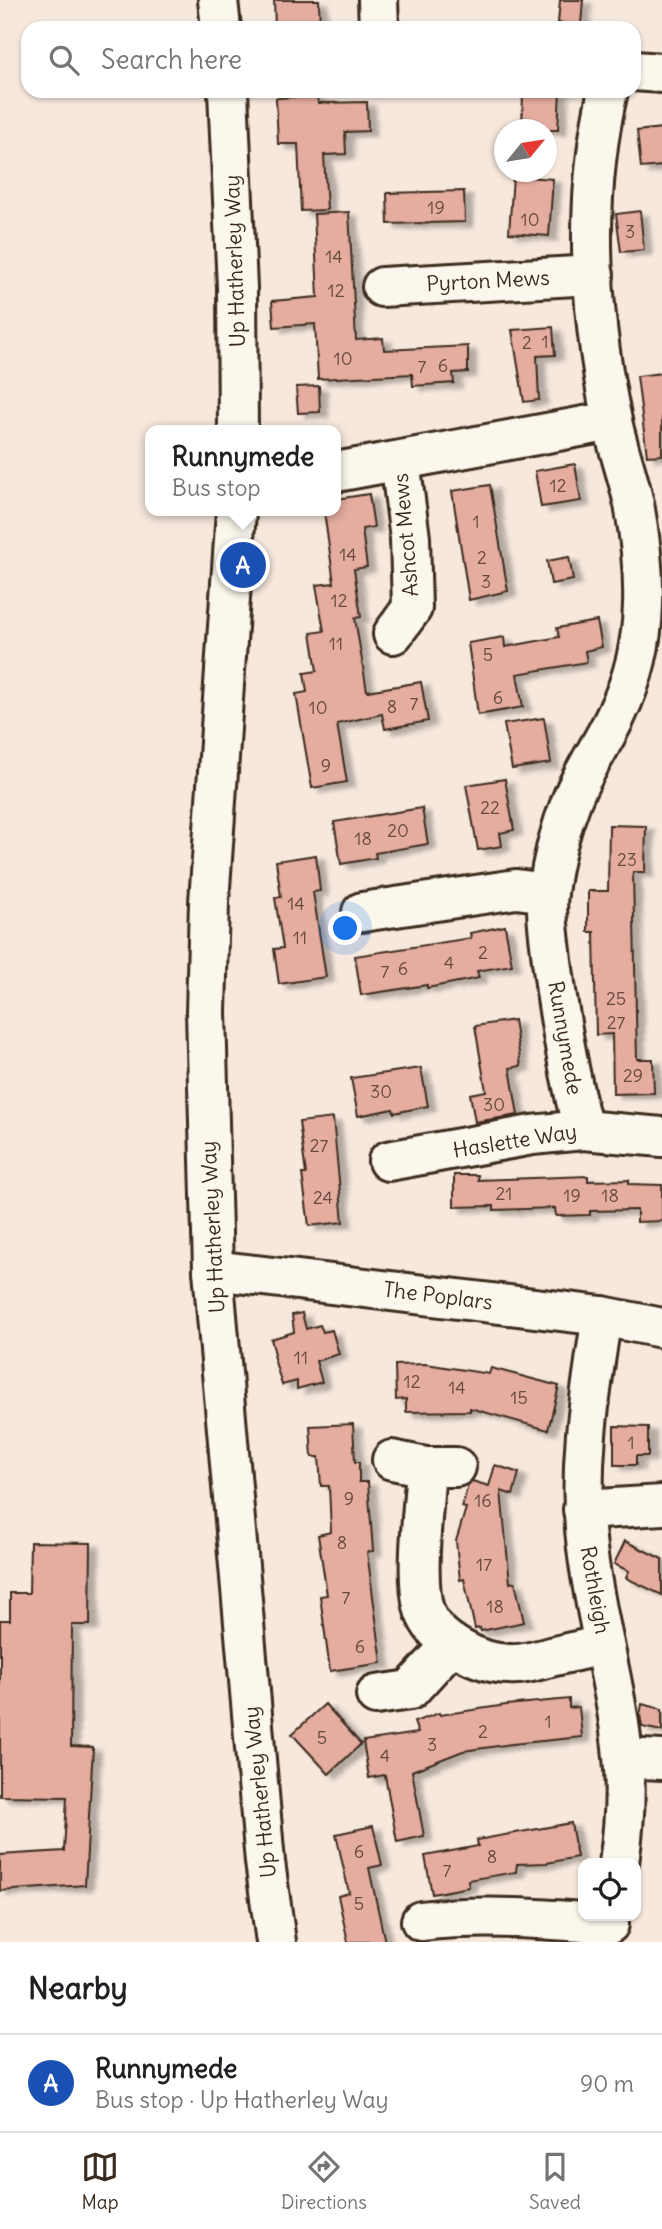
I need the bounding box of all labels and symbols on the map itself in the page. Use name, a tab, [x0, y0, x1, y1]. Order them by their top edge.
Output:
north arrow	[494, 119, 557, 182]
street label: Up Hatherley Way	[218, 174, 251, 348]
house number: 19	[427, 196, 445, 219]
house number: 10	[521, 208, 540, 231]
house number: 3	[625, 220, 635, 243]
house number: 14	[325, 245, 343, 268]
street label: Pyrton Mews	[426, 264, 550, 297]
house number: 12	[327, 279, 345, 302]
house number: 1	[541, 330, 549, 353]
house number: 2	[522, 331, 532, 354]
house number: 10	[334, 347, 353, 370]
house number: 6	[438, 354, 448, 377]
house number: 7	[418, 355, 427, 378]
street label: Ashcot Mews	[387, 472, 424, 598]
house number: 12	[549, 474, 567, 497]
house number: 1	[472, 510, 480, 533]
pin: A	[220, 539, 266, 591]
house number: 14	[339, 543, 357, 566]
house number: 2	[477, 546, 487, 569]
house number: 3	[481, 570, 491, 593]
house number: 12	[330, 589, 348, 612]
house number: 11	[329, 632, 343, 655]
house number: 5	[483, 643, 493, 666]
house number: 6	[493, 686, 503, 709]
house number: 7	[410, 692, 419, 715]
house number: 8	[387, 695, 397, 718]
house number: 10	[309, 696, 328, 719]
house number: 9	[321, 754, 331, 777]
house number: 22	[480, 796, 500, 819]
house number: 20	[387, 819, 409, 842]
house number: 18	[354, 827, 372, 850]
house number: 23	[617, 848, 637, 871]
house number: 14	[287, 892, 305, 915]
your location	[328, 911, 362, 945]
house number: 11	[293, 926, 307, 949]
house number: 2	[478, 941, 488, 964]
house number: 4	[444, 951, 454, 974]
house number: 6	[398, 957, 408, 980]
house number: 7	[381, 960, 390, 983]
street label: Runnymede	[542, 979, 589, 1097]
house number: 25	[606, 987, 626, 1010]
house number: 27	[607, 1011, 626, 1034]
house number: 29	[623, 1064, 643, 1087]
house number: 30	[370, 1080, 392, 1103]
house number: 30	[483, 1093, 505, 1116]
street label: Haslette Way	[451, 1117, 579, 1164]
house number: 27	[310, 1134, 329, 1157]
street label: Up Hatherley Way	[195, 1140, 230, 1314]
house number: 21	[495, 1182, 513, 1205]
house number: 19	[563, 1184, 581, 1207]
house number: 18	[601, 1184, 619, 1207]
house number: 24	[313, 1186, 333, 1209]
street label: The Poplars	[382, 1275, 494, 1316]
house number: 11	[294, 1346, 308, 1369]
house number: 12	[403, 1370, 421, 1393]
house number: 14	[448, 1376, 466, 1399]
house number: 15	[510, 1386, 528, 1409]
house number: 1	[627, 1431, 635, 1454]
house number: 9	[344, 1487, 354, 1510]
house number: 16	[474, 1489, 492, 1512]
house number: 8	[337, 1531, 347, 1554]
street label: Rothleigh	[575, 1544, 616, 1636]
house number: 17	[476, 1553, 492, 1576]
house number: 7	[342, 1586, 351, 1609]
house number: 18	[486, 1595, 504, 1618]
house number: 6	[355, 1635, 365, 1658]
street label: Up Hatherley Way	[237, 1705, 282, 1879]
house number: 1	[544, 1710, 552, 1733]
house number: 2	[478, 1720, 488, 1743]
house number: 5	[317, 1726, 327, 1749]
house number: 3	[427, 1733, 437, 1756]
house number: 4	[380, 1744, 390, 1767]
house number: 6	[354, 1840, 364, 1863]
house number: 8	[487, 1845, 497, 1868]
house number: 7	[443, 1859, 452, 1882]
house number: 5	[354, 1892, 364, 1915]

